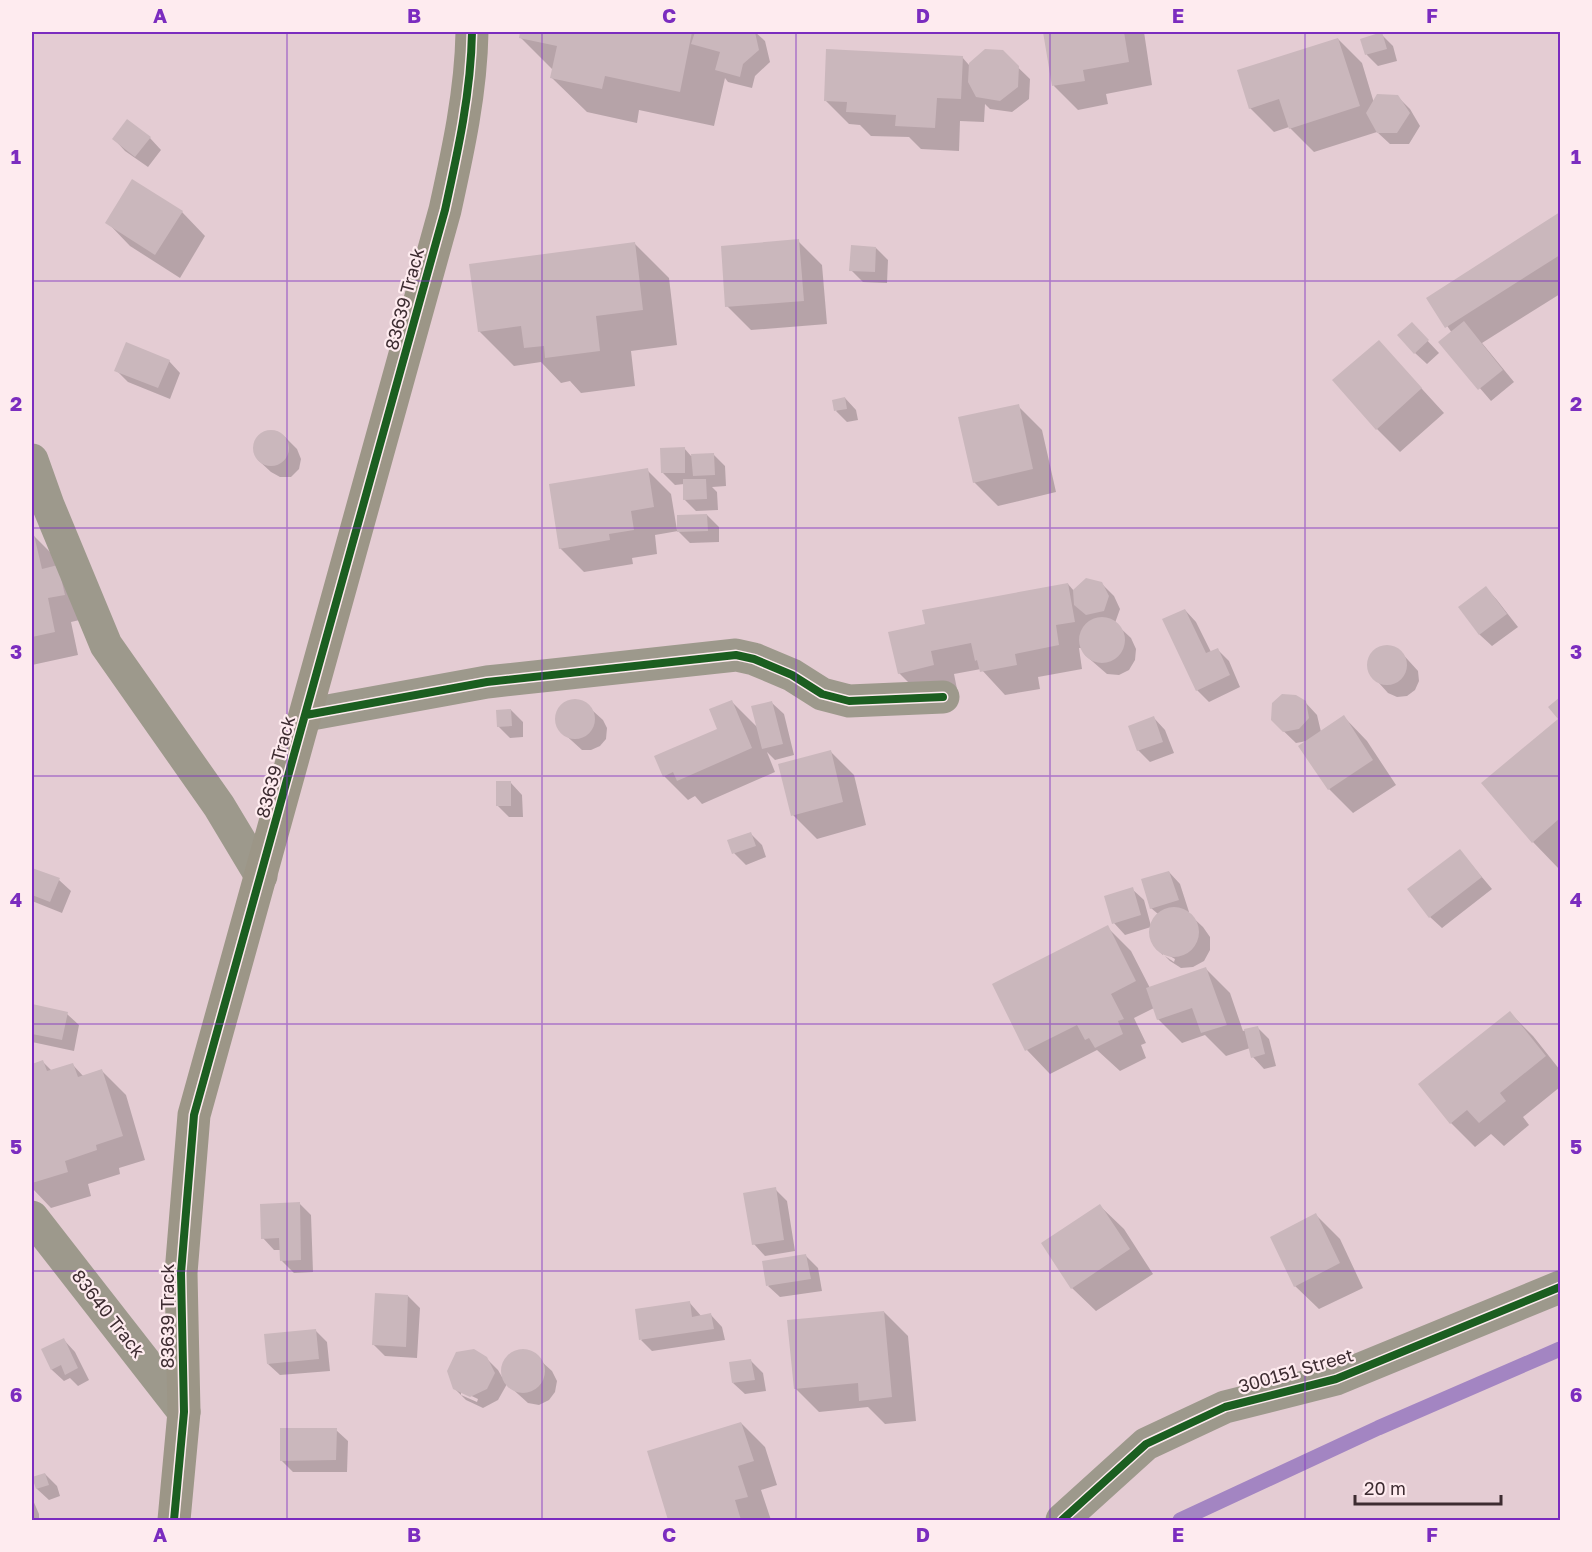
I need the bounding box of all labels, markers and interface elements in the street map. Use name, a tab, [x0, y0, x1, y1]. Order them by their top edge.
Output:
text: A	[153, 3, 167, 27]
text: B	[407, 3, 421, 27]
text: C	[662, 3, 676, 27]
text: D	[916, 3, 930, 27]
text: E	[1172, 3, 1184, 27]
text: F	[1426, 3, 1438, 27]
text: 1	[11, 144, 21, 168]
text: 1	[1571, 144, 1581, 168]
street label: 83639 Track	[380, 245, 428, 352]
text: 2	[10, 391, 22, 415]
text: 2	[1570, 391, 1582, 415]
text: 3	[10, 639, 22, 663]
text: 3	[1570, 639, 1582, 663]
street label: 83639 Track	[251, 713, 299, 820]
text: 4	[10, 887, 22, 911]
text: 4	[1570, 887, 1582, 911]
text: 5	[10, 1134, 22, 1158]
text: 5	[1570, 1134, 1582, 1158]
street label: 83639 Track	[156, 1264, 178, 1368]
street label: 83640 Track	[68, 1265, 150, 1362]
street label: 300151 Street	[1236, 1343, 1356, 1397]
text: 6	[10, 1382, 22, 1406]
text: 6	[1570, 1382, 1582, 1406]
scale bar	[1355, 1468, 1500, 1506]
text: 20 m	[1364, 1477, 1406, 1499]
text: A	[153, 1522, 167, 1546]
text: B	[407, 1522, 421, 1546]
text: C	[662, 1522, 676, 1546]
text: D	[916, 1522, 930, 1546]
text: E	[1172, 1522, 1184, 1546]
text: F	[1426, 1522, 1438, 1546]

